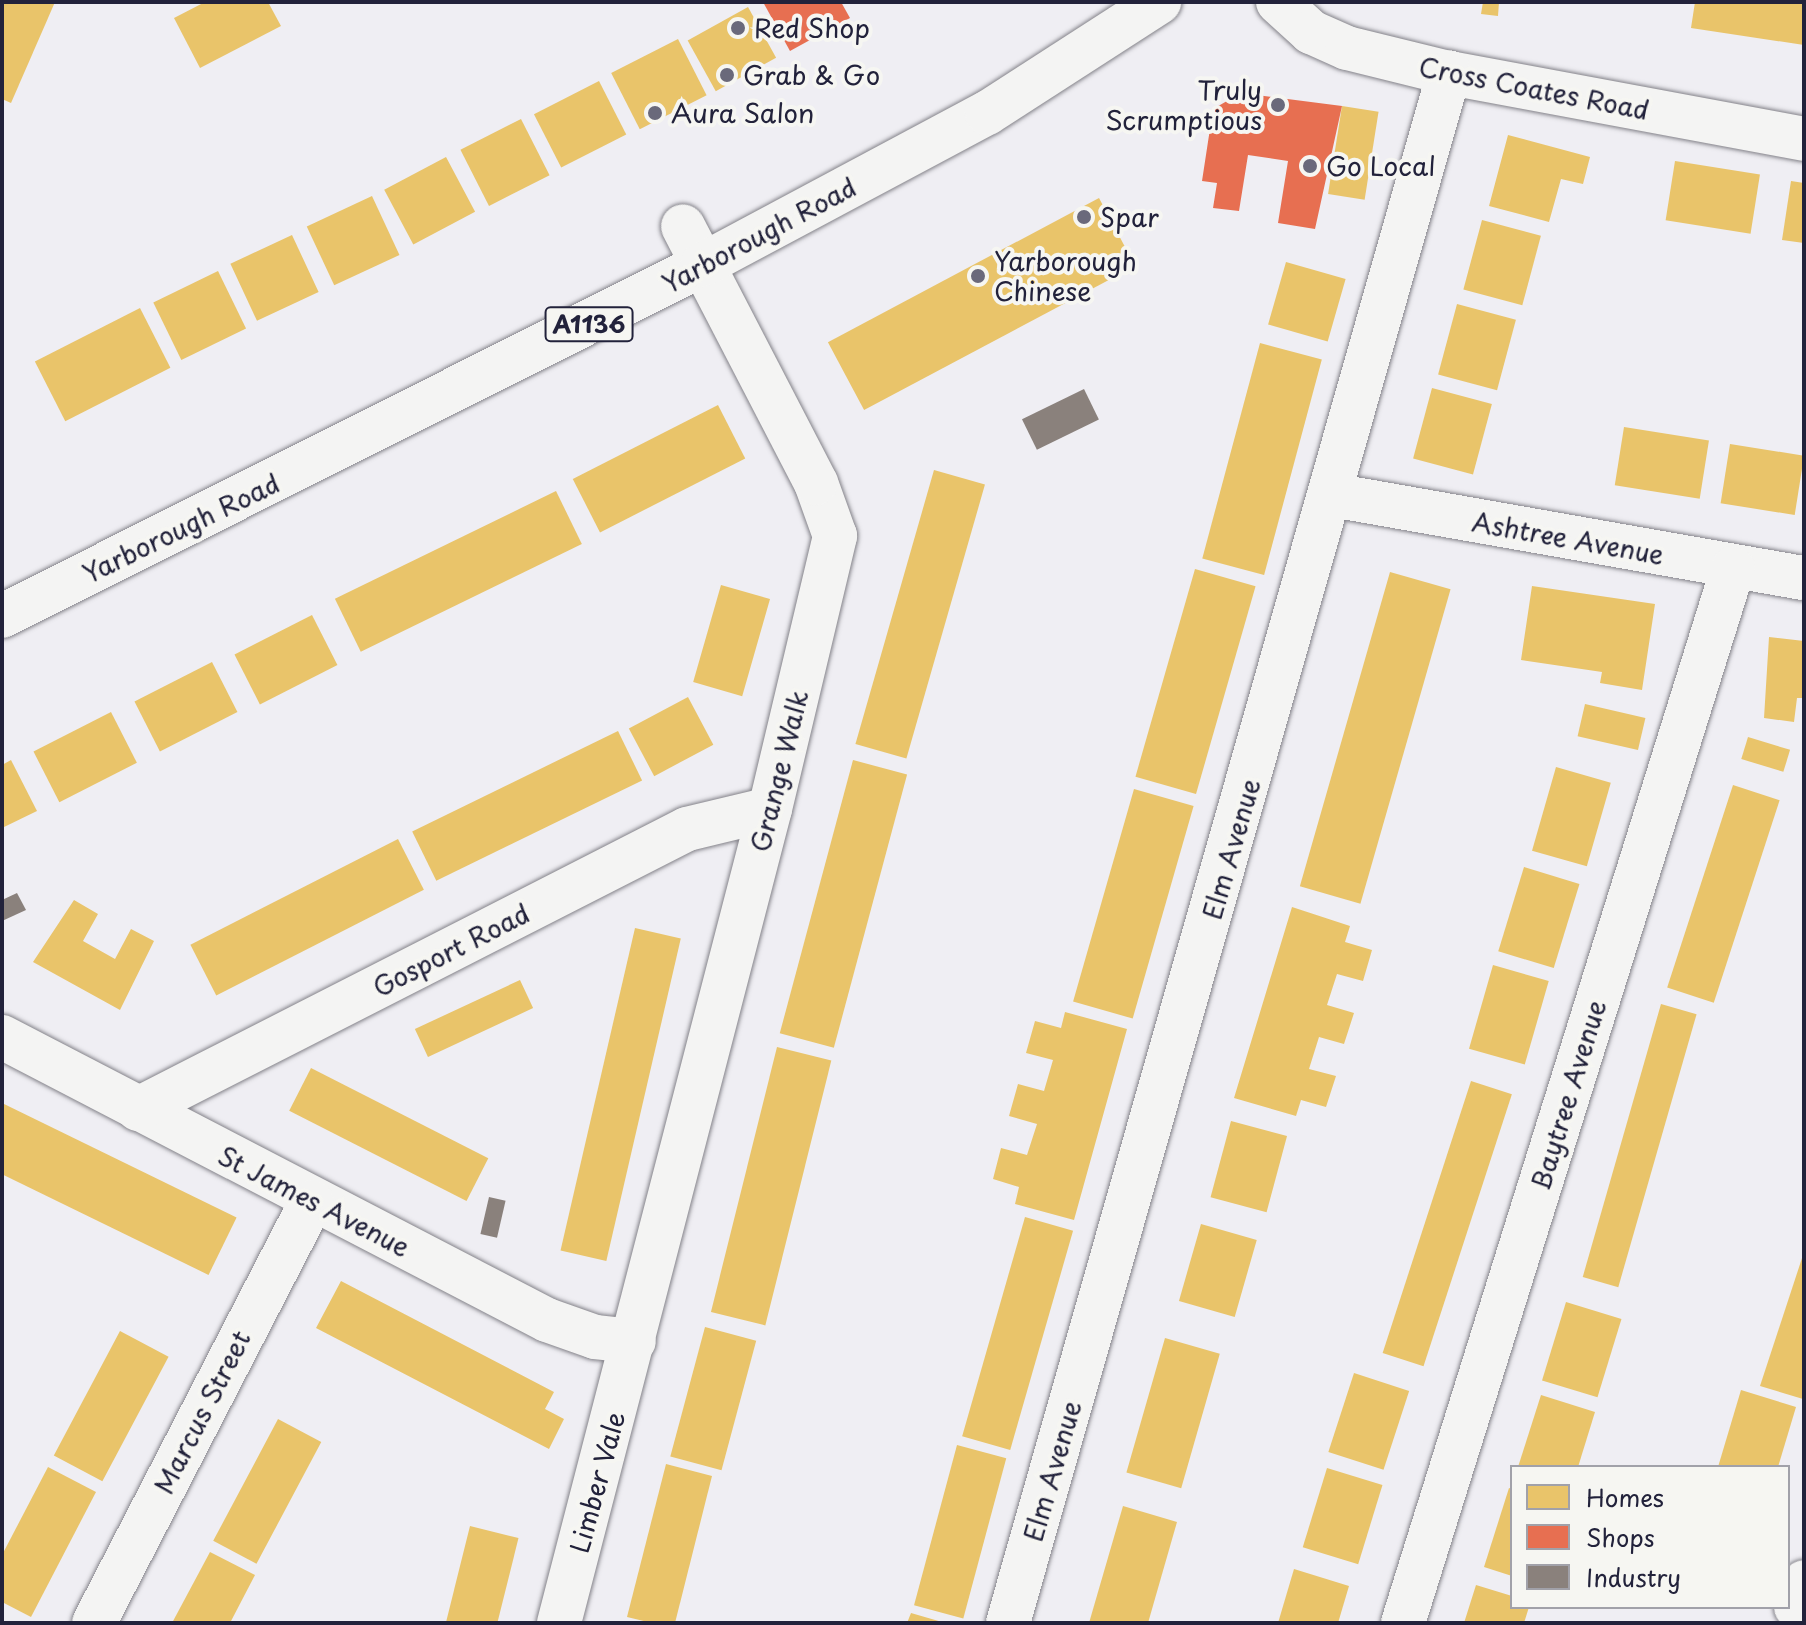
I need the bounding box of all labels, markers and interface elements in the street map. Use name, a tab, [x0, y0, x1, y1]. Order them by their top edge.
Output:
place label: Red Shop	[754, 12, 872, 44]
marker: Red Shop	[729, 19, 747, 37]
street label: Cross Coates Road	[1416, 50, 1652, 126]
place label: Grab & Go	[743, 59, 879, 91]
marker: Grab & Go	[718, 66, 736, 84]
place label: Truly Scrumptious	[1105, 74, 1262, 136]
marker: Truly Scrumptious	[1269, 96, 1287, 114]
place label: Aura Salon	[671, 97, 814, 129]
marker: Aura Salon	[646, 104, 664, 122]
place label: Go Local	[1326, 150, 1437, 182]
marker: Go Local	[1301, 157, 1319, 175]
street label: Yarborough Road	[657, 171, 861, 299]
place label: Spar	[1100, 201, 1159, 233]
marker: Spar	[1075, 208, 1093, 226]
place label: Yarborough Chinese	[994, 245, 1137, 306]
marker: Yarborough Chinese	[969, 267, 987, 285]
road number: A1136	[543, 304, 635, 344]
street label: Yarborough Road	[78, 467, 284, 589]
street label: Ashtree Avenue	[1469, 506, 1667, 570]
street label: Grange Walk	[744, 686, 814, 856]
street label: Elm Avenue	[1196, 776, 1266, 922]
street label: Gosport Road	[368, 897, 534, 1003]
street label: Baytree Avenue	[1524, 995, 1612, 1195]
street label: St James Avenue	[213, 1139, 415, 1263]
street label: Marcus Street	[147, 1325, 257, 1499]
street label: Elm Avenue	[1017, 1398, 1087, 1544]
street label: Limber Vale	[563, 1407, 631, 1557]
legend	[1510, 1465, 1790, 1609]
text: Homes	[1586, 1479, 1664, 1515]
text: Shops	[1586, 1519, 1655, 1555]
text: Industry	[1586, 1559, 1681, 1595]

